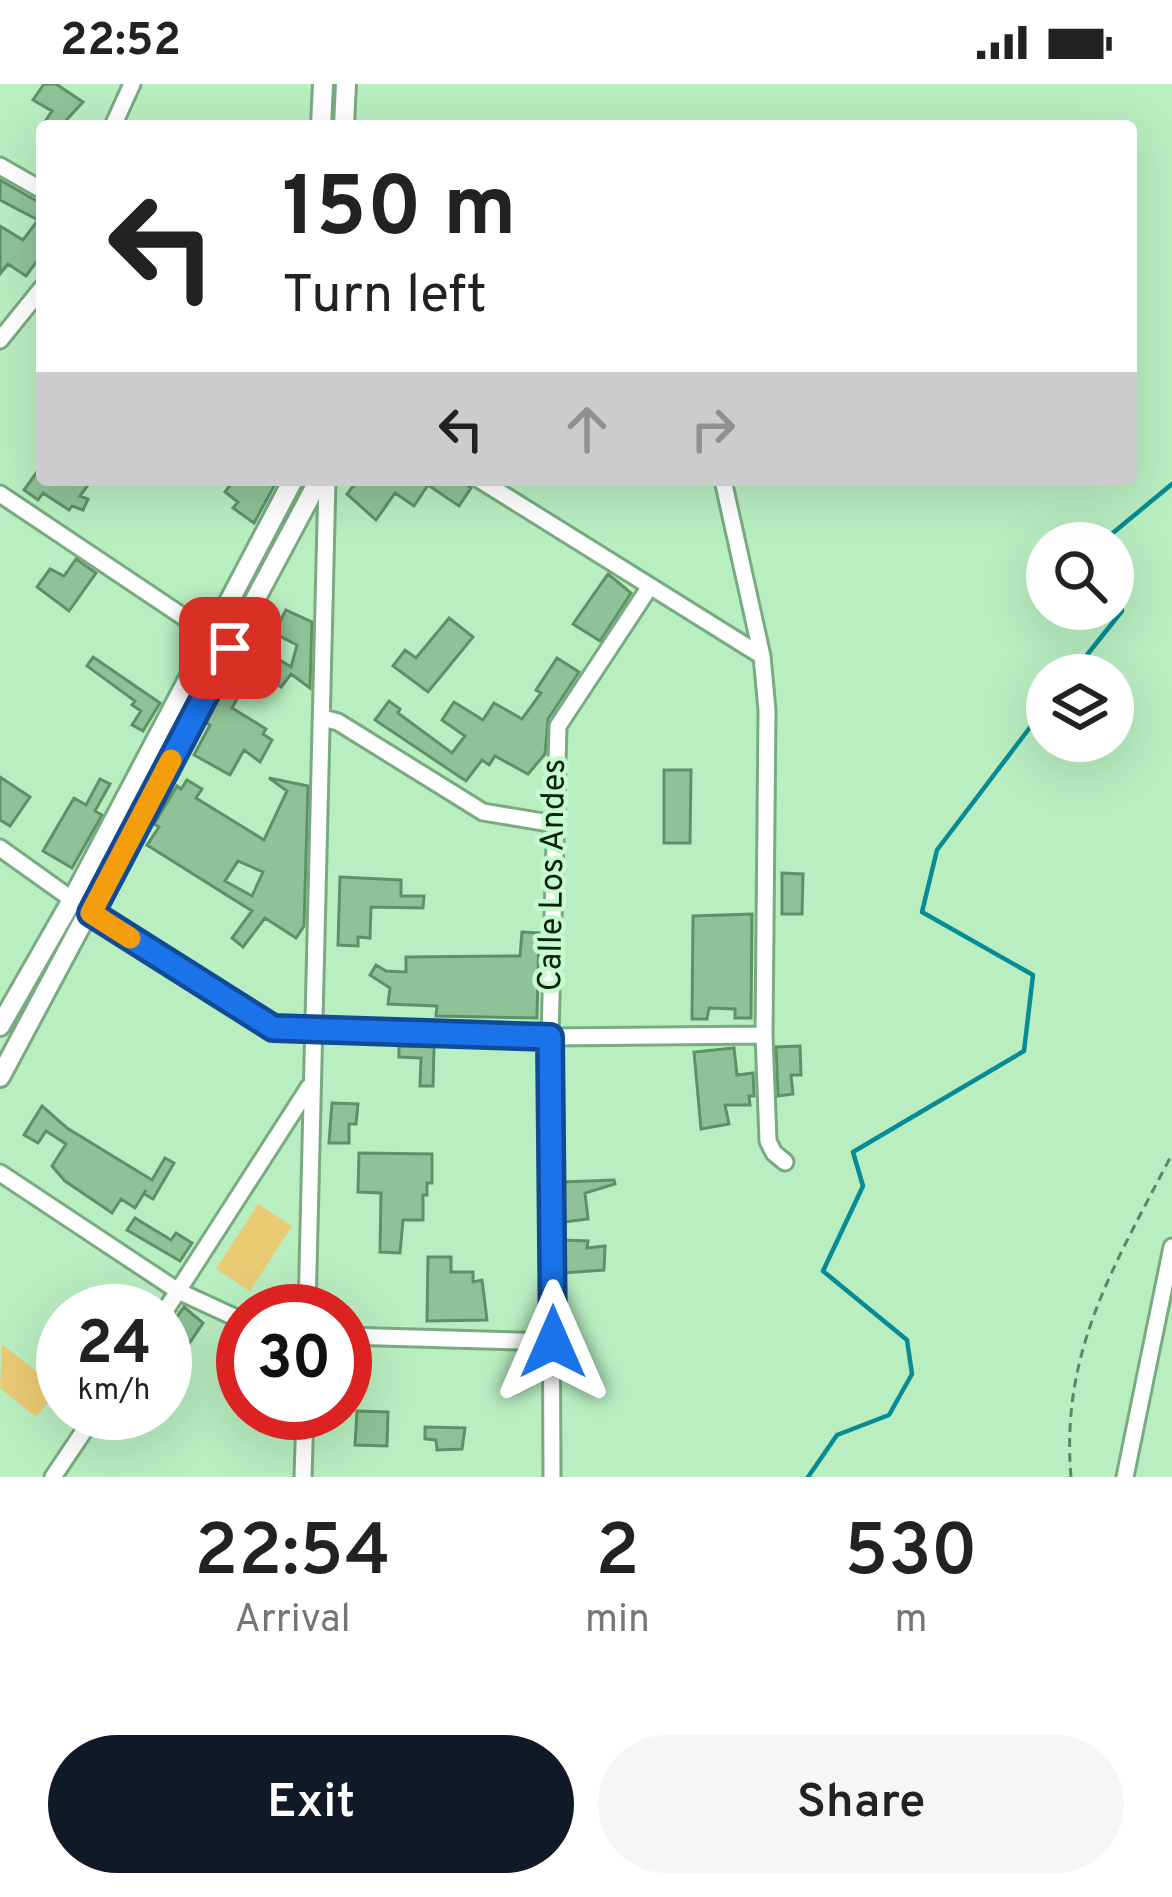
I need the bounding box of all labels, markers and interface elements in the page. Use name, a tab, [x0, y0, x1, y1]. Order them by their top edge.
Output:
text: 22:52	[60, 14, 181, 71]
text: 150 m	[282, 159, 517, 265]
icon: left	[84, 168, 240, 324]
text: Turn left	[282, 263, 487, 332]
icon: left	[428, 396, 494, 462]
icon: ahead	[554, 396, 620, 462]
icon: right	[680, 396, 746, 462]
map controls	[1026, 522, 1134, 762]
button: search	[1026, 522, 1134, 630]
pin	[179, 597, 281, 699]
icon: arrive	[197, 615, 263, 681]
button: layers	[1026, 654, 1134, 762]
street label: Calle Los Andes	[531, 758, 577, 992]
position arrow	[490, 1279, 616, 1405]
speed limit sign: 30	[216, 1284, 372, 1440]
text: 24	[76, 1309, 152, 1385]
text: km/h	[78, 1373, 150, 1410]
text: 22:54	[194, 1509, 391, 1601]
text: 2	[596, 1509, 640, 1601]
text: 530	[844, 1509, 978, 1601]
text: Arrival	[234, 1597, 351, 1646]
text: min	[585, 1597, 650, 1646]
text: m	[894, 1597, 927, 1646]
button: Exit	[48, 1735, 574, 1873]
button: Share	[598, 1735, 1124, 1873]

